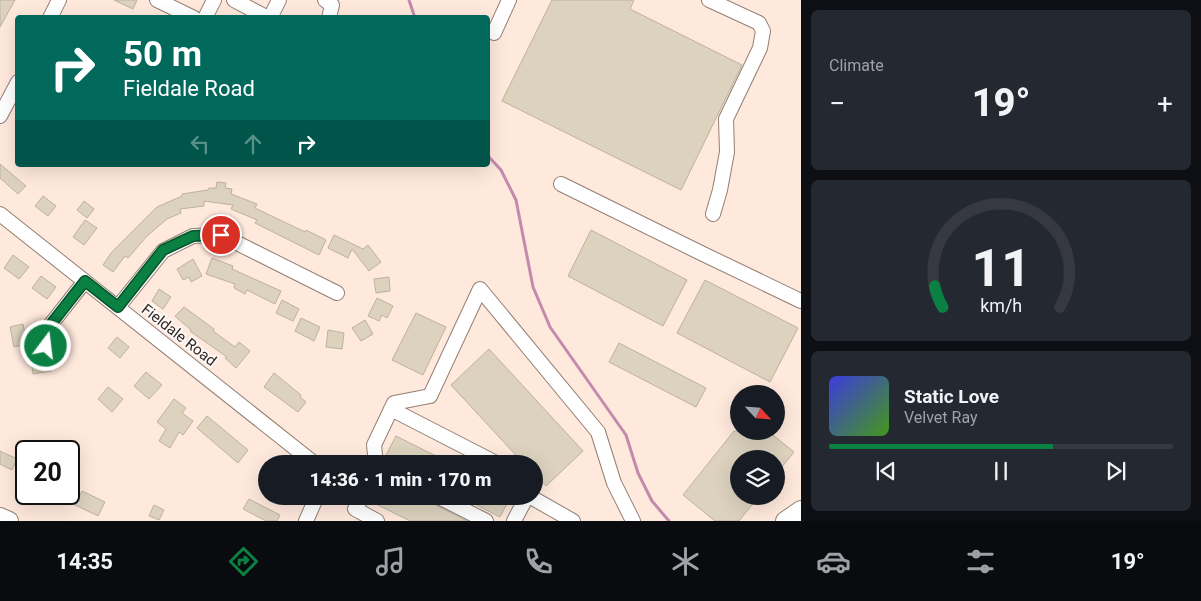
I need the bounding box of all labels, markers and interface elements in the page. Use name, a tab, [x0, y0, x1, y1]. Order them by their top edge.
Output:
text: 50 m	[123, 34, 202, 75]
icon: right	[40, 35, 105, 100]
text: Climate	[829, 56, 884, 75]
text: Fieldale Road	[123, 76, 255, 101]
text: 19°	[972, 81, 1030, 125]
text: −	[829, 87, 845, 120]
text: +	[1157, 87, 1173, 120]
icon: left	[186, 130, 214, 158]
icon: ahead	[239, 130, 267, 158]
icon: right	[292, 130, 320, 158]
pin	[200, 214, 242, 256]
icon: arrive	[207, 221, 235, 249]
text: 11	[971, 238, 1031, 299]
text: km/h	[980, 295, 1022, 316]
street label: Fieldale Road	[138, 300, 220, 370]
position arrow	[19, 319, 71, 371]
north arrow	[730, 385, 785, 440]
map controls	[730, 385, 785, 505]
text: Static Love	[904, 385, 999, 408]
text: Velvet Ray	[904, 408, 978, 427]
speed limit sign: 20	[15, 440, 80, 505]
button: layers	[730, 450, 785, 505]
icon: previous	[872, 457, 900, 485]
icon: pause	[987, 457, 1015, 485]
icon: next	[1102, 457, 1130, 485]
text: 14:36 · 1 min · 170 m	[309, 468, 492, 491]
icon: directions	[226, 544, 261, 579]
icon: music	[373, 544, 408, 579]
icon: phone	[521, 544, 556, 579]
icon: climate	[668, 544, 703, 579]
icon: car	[816, 544, 851, 579]
icon: filters	[963, 544, 998, 579]
text: 14:35	[56, 549, 113, 574]
text: 19°	[1111, 549, 1145, 574]

